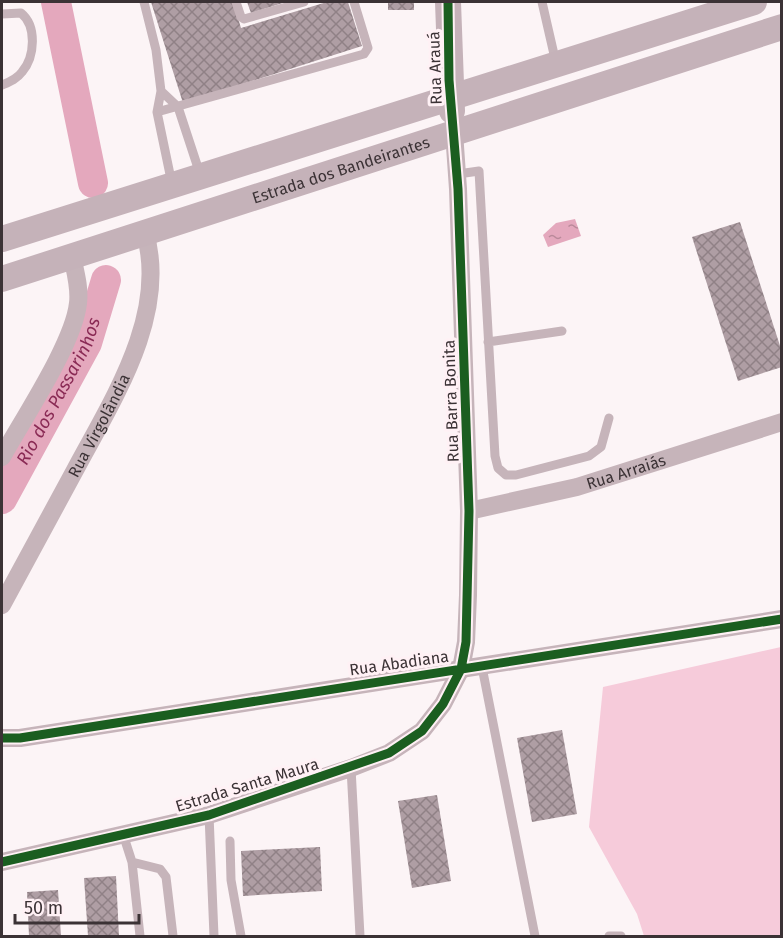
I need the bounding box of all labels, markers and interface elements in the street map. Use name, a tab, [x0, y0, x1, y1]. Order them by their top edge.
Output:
street label: Rua Arauá	[424, 31, 446, 105]
street label: Estrada dos Bandeirantes	[250, 132, 432, 207]
water label: Rio dos Passarinhos	[12, 315, 105, 469]
street label: Rua Barra Bonita	[439, 339, 463, 463]
street label: Rua Virgolândia	[64, 371, 134, 480]
street label: Rua Arraiás	[584, 450, 668, 493]
street label: Rua Abadiana	[348, 647, 450, 679]
street label: Estrada Santa Maura	[173, 754, 321, 816]
scale bar	[15, 887, 140, 925]
text: 50 m	[24, 897, 63, 919]

